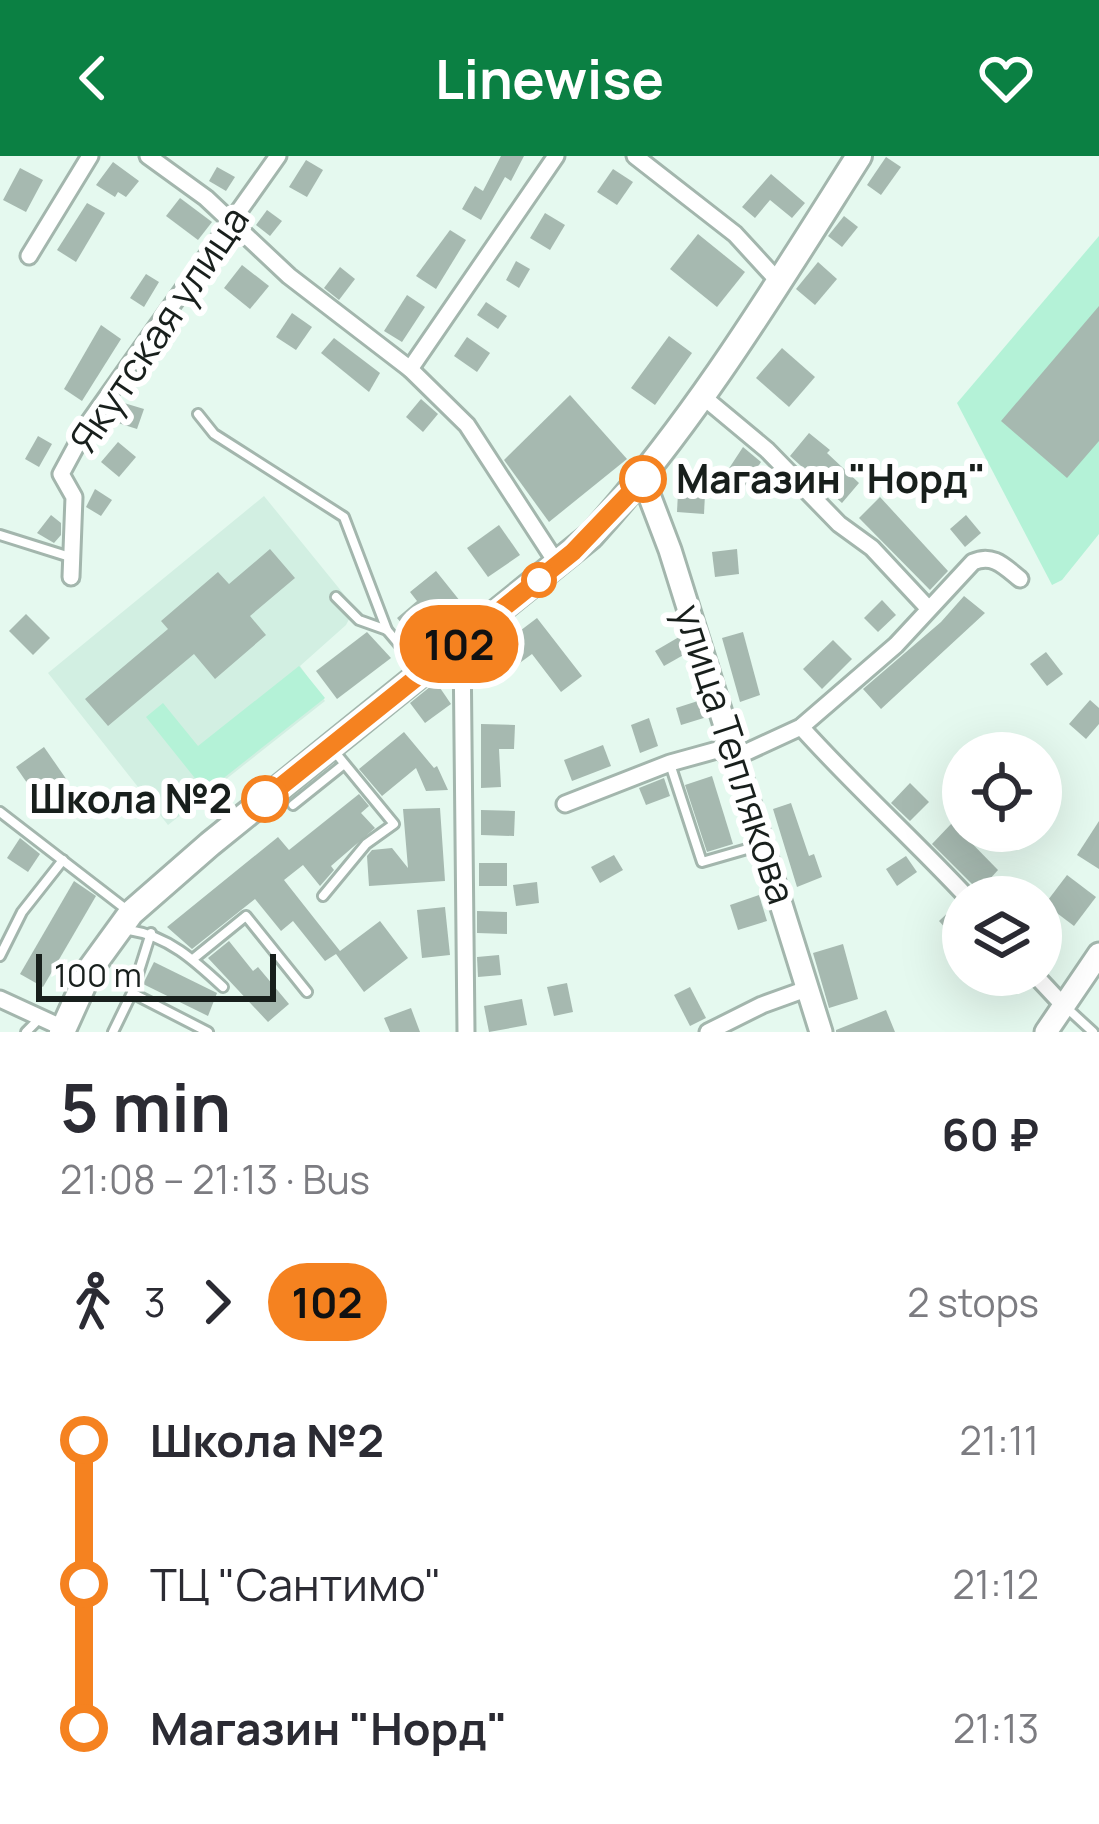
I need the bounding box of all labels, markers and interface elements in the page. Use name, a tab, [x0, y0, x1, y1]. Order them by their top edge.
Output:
text: Linewise	[435, 41, 664, 115]
icon: back	[60, 45, 126, 111]
icon: heart	[973, 45, 1039, 111]
street label: Якутская улица	[56, 195, 261, 462]
place label: Магазин "Норд"	[676, 451, 986, 505]
marker: Магазин "Норд"	[621, 457, 665, 501]
unlabelled marker	[523, 564, 555, 596]
street label: улица Теплякова	[662, 597, 810, 910]
line badge: 102	[390, 605, 528, 683]
text: 102	[423, 615, 495, 673]
map controls	[942, 732, 1062, 996]
button: locate	[942, 732, 1062, 852]
place label: Школа №2	[29, 771, 232, 825]
marker: Школа №2	[243, 777, 287, 821]
button: layers	[942, 876, 1062, 996]
scale bar	[36, 948, 276, 1001]
text: 100 m	[54, 952, 142, 997]
text: 5 min	[60, 1062, 231, 1152]
text: 60 ₽	[942, 1103, 1039, 1165]
text: 21:08 – 21:13 · Bus	[60, 1152, 370, 1206]
icon: walk	[60, 1269, 126, 1335]
icon: forward	[184, 1269, 250, 1335]
text: 102	[292, 1273, 363, 1331]
text: 3	[144, 1275, 166, 1329]
text: 2 stops	[907, 1275, 1039, 1329]
text: Школа №2	[150, 1409, 384, 1471]
text: 21:11	[959, 1413, 1039, 1467]
text: ТЦ "Сантимо"	[150, 1553, 442, 1615]
text: 21:12	[952, 1557, 1039, 1611]
text: Магазин "Норд"	[150, 1697, 508, 1759]
text: 21:13	[953, 1701, 1039, 1755]

